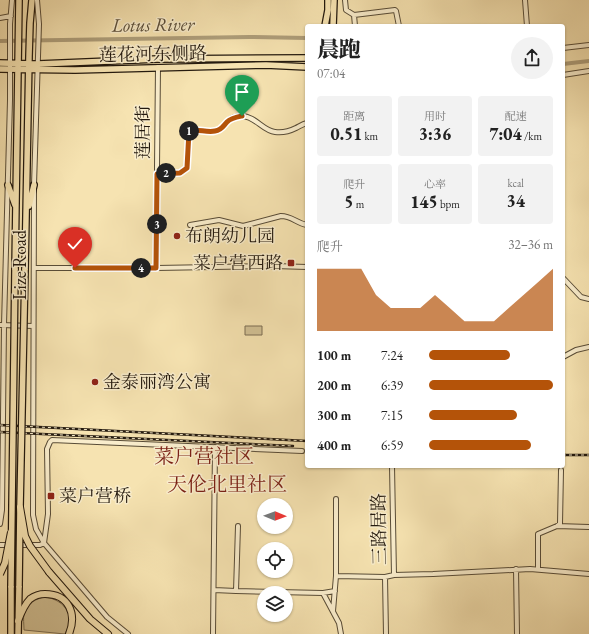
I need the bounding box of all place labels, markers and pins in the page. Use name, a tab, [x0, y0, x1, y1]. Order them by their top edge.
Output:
pin	[225, 75, 259, 116]
pin: 1	[179, 121, 199, 141]
pin: 2	[156, 163, 176, 183]
pin: 3	[147, 214, 167, 234]
place label: 布朗幼儿园	[185, 224, 275, 247]
pin	[58, 227, 92, 268]
marker: 布朗幼儿园	[172, 231, 182, 241]
place label: 菜户营西路	[193, 251, 283, 274]
pin: 4	[131, 258, 151, 278]
marker: 菜户营西路	[286, 258, 296, 268]
place label: 金泰丽湾公寓	[103, 370, 211, 393]
marker: 金泰丽湾公寓	[90, 377, 100, 387]
place label: 菜户营桥	[59, 484, 131, 507]
marker: 菜户营桥	[46, 491, 56, 501]

